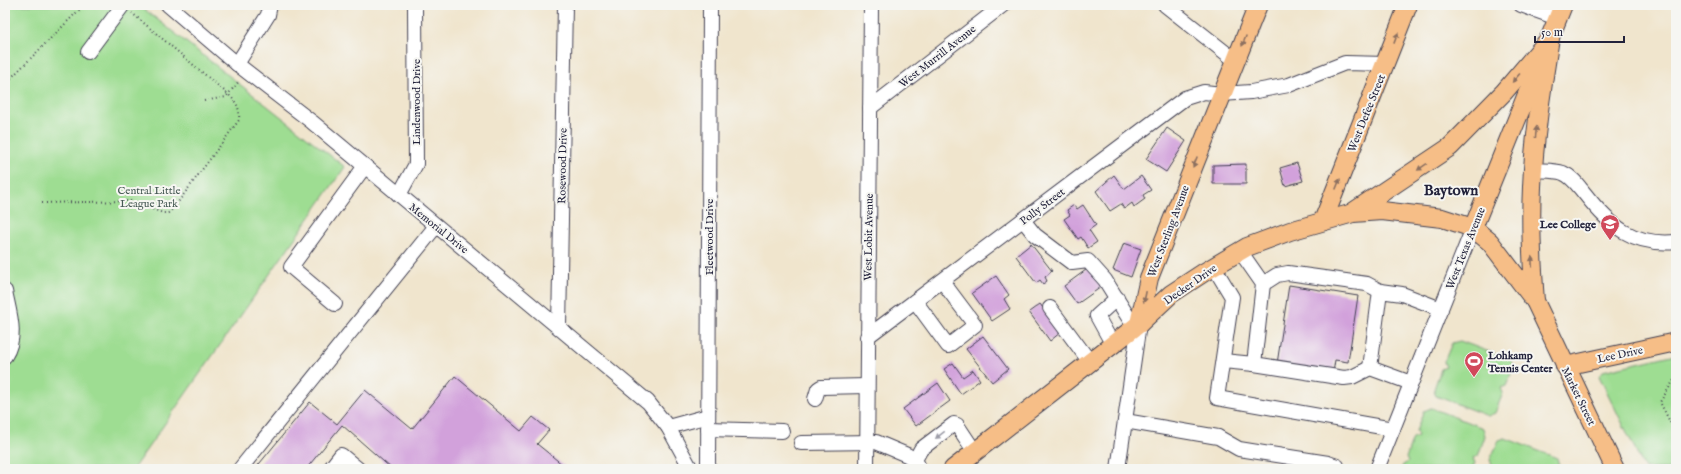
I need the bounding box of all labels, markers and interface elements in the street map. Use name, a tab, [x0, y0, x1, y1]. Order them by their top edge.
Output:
scale bar	[1535, 18, 1624, 44]
street label: West Murrill Avenue	[896, 22, 979, 91]
text: 50 m	[1541, 25, 1563, 40]
one-way arrow	[1394, 31, 1400, 43]
one-way arrow	[1240, 36, 1246, 48]
street label: Lindenwood Drive	[410, 59, 424, 145]
street label: West Defee Street	[1345, 72, 1389, 154]
one-way arrow	[1512, 73, 1521, 84]
one-way arrow	[1533, 126, 1539, 138]
street label: Rosewood Drive	[555, 128, 571, 204]
one-way arrow	[1192, 156, 1198, 168]
one-way arrow	[1416, 163, 1427, 171]
one-way arrow	[1335, 178, 1341, 190]
district label: Baytown	[1424, 181, 1478, 200]
street label: West Sterling Avenue	[1145, 183, 1193, 279]
park label: Central Little League Park	[117, 184, 181, 211]
street label: Polly Street	[1017, 185, 1068, 228]
street label: West Lobit Avenue	[861, 193, 877, 281]
street label: Fleetwood Drive	[703, 199, 717, 275]
street label: Memorial Drive	[406, 201, 471, 257]
street label: West Texas Avenue	[1443, 205, 1489, 291]
school or university icon: Lee College	[1599, 213, 1621, 241]
place label: Lee College	[1539, 218, 1596, 232]
one-way arrow	[1529, 256, 1536, 268]
street label: Decker Drive	[1161, 261, 1220, 308]
one-way arrow	[1142, 290, 1148, 303]
street label: Lee Drive	[1596, 343, 1644, 367]
place label: Lohkamp Tennis Center	[1487, 349, 1554, 376]
sports icon: Lohkamp Tennis Center	[1463, 350, 1485, 378]
street label: Market Street	[1558, 365, 1598, 428]
one-way arrow	[935, 430, 946, 439]

